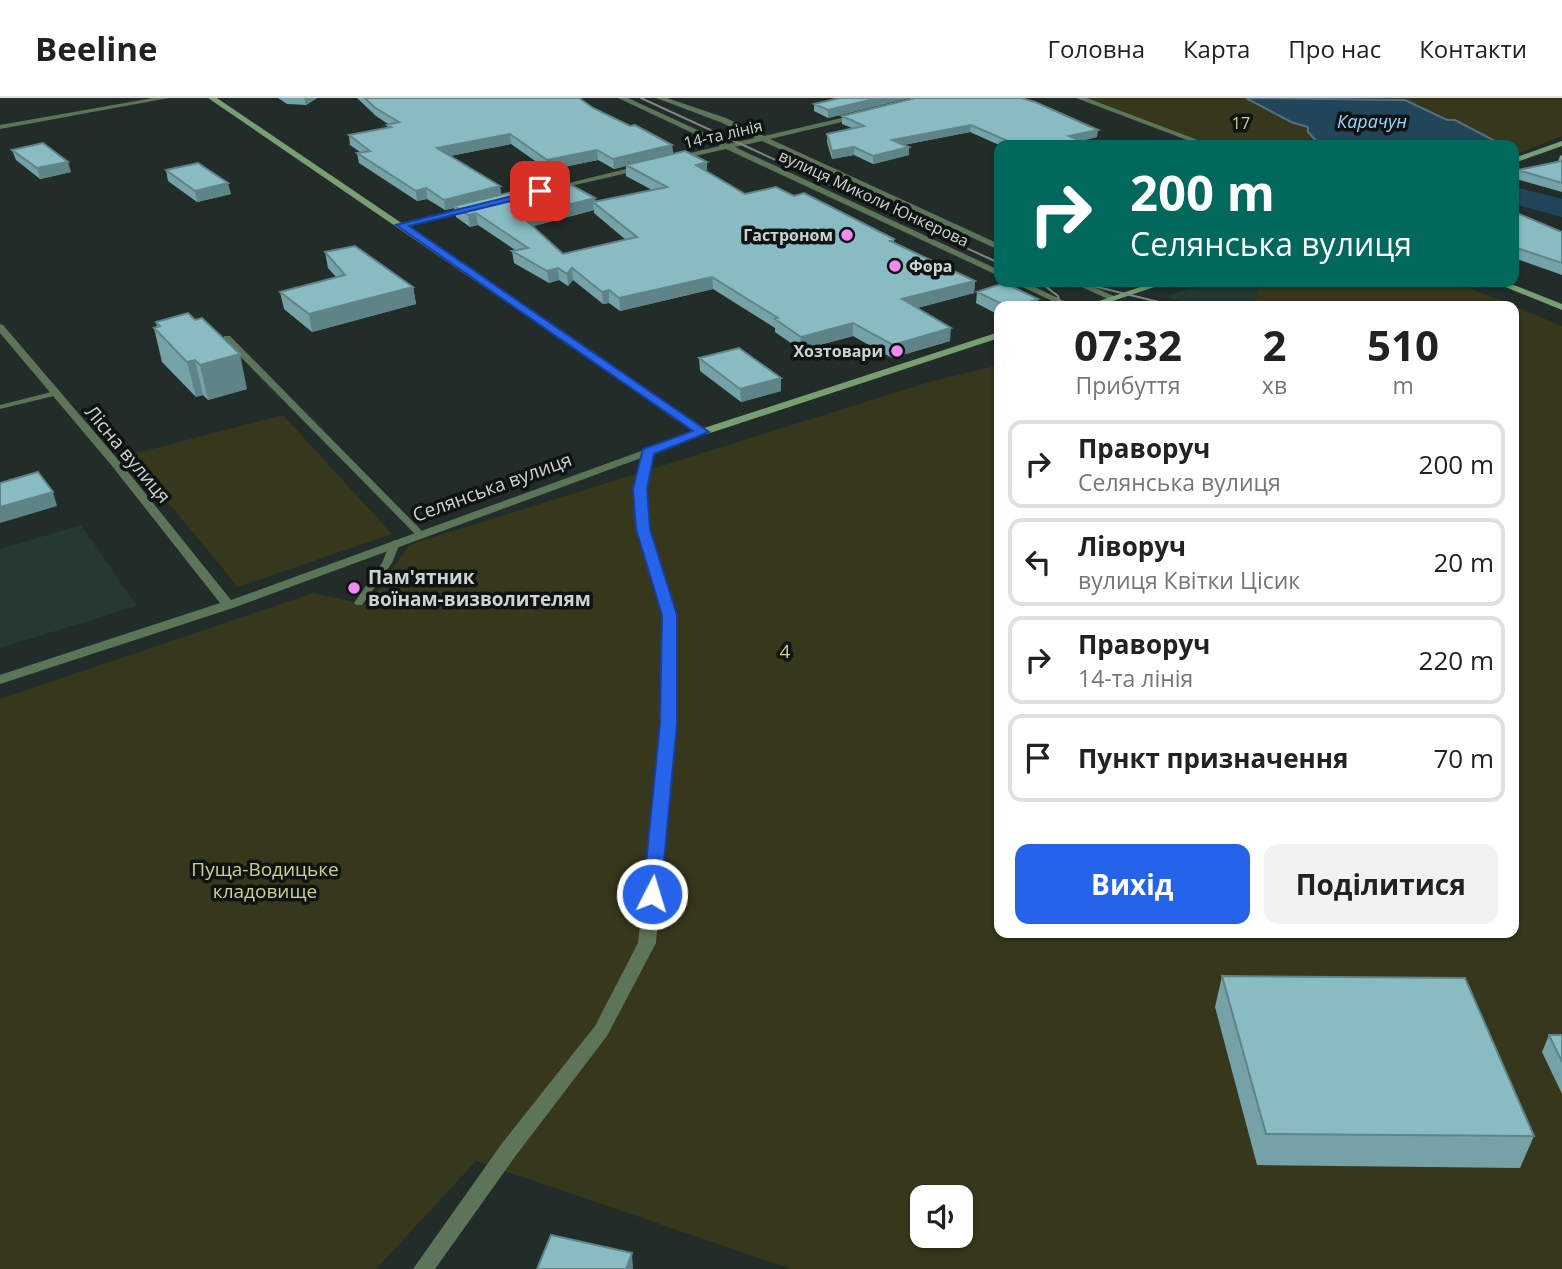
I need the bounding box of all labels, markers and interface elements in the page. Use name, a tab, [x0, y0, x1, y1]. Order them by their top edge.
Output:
text: Beeline	[35, 26, 158, 71]
text: Головна	[1048, 32, 1145, 65]
text: Карта	[1183, 32, 1250, 65]
text: Про нас	[1288, 32, 1381, 65]
text: Контакти	[1419, 32, 1527, 65]
water label: Карачун	[1337, 109, 1407, 133]
park label: 17	[1232, 112, 1250, 134]
street label: 14-та лінія	[681, 114, 765, 154]
street label: вулиця Миколи Юнкерова	[775, 144, 973, 252]
text: 200 m	[1130, 159, 1275, 225]
pin	[510, 161, 570, 221]
icon: right	[1015, 168, 1106, 259]
icon: arrive	[521, 172, 559, 210]
text: Селянська вулиця	[1130, 222, 1412, 265]
place label: Гастроном	[743, 224, 833, 246]
marker: Гастроном	[839, 227, 855, 243]
place label: Фора	[909, 255, 952, 277]
marker: Фора	[887, 258, 903, 274]
text: 07:32	[1074, 316, 1182, 373]
text: 2	[1262, 316, 1286, 373]
text: 510	[1367, 316, 1439, 373]
place label: Хозтовари	[793, 340, 883, 362]
marker: Хозтовари	[889, 343, 905, 359]
text: Прибуття	[1075, 369, 1180, 401]
text: хв	[1262, 369, 1287, 401]
text: m	[1392, 369, 1414, 401]
street label: Лісна вулиця	[79, 399, 177, 509]
text: Праворуч	[1078, 430, 1210, 466]
icon: right	[1019, 445, 1057, 483]
street label: Селянська вулиця	[409, 446, 575, 528]
text: 200 m	[1419, 446, 1494, 482]
text: Селянська вулиця	[1078, 466, 1281, 498]
text: Ліворуч	[1078, 528, 1186, 564]
icon: left	[1019, 543, 1057, 581]
text: 20 m	[1433, 544, 1494, 580]
place label: Пам'ятник воїнам-визволителям	[368, 564, 591, 612]
text: вулиця Квітки Цісик	[1078, 564, 1300, 596]
marker: Пам'ятник воїнам-визволителям	[346, 580, 362, 596]
text: Праворуч	[1078, 626, 1210, 662]
park label: 4	[780, 638, 791, 664]
icon: right	[1019, 641, 1057, 679]
text: 220 m	[1419, 642, 1494, 678]
text: 14-та лінія	[1078, 662, 1193, 694]
icon: arrive	[1019, 739, 1057, 777]
text: Пункт призначення	[1078, 740, 1348, 776]
text: 70 m	[1433, 740, 1494, 776]
button: Вихід	[1015, 844, 1250, 924]
button: Поділитися	[1264, 844, 1498, 924]
park label: Пуща-Водицьке кладовище	[191, 856, 339, 904]
position arrow	[615, 857, 689, 931]
map controls	[910, 1185, 973, 1248]
button: sound	[910, 1185, 973, 1248]

